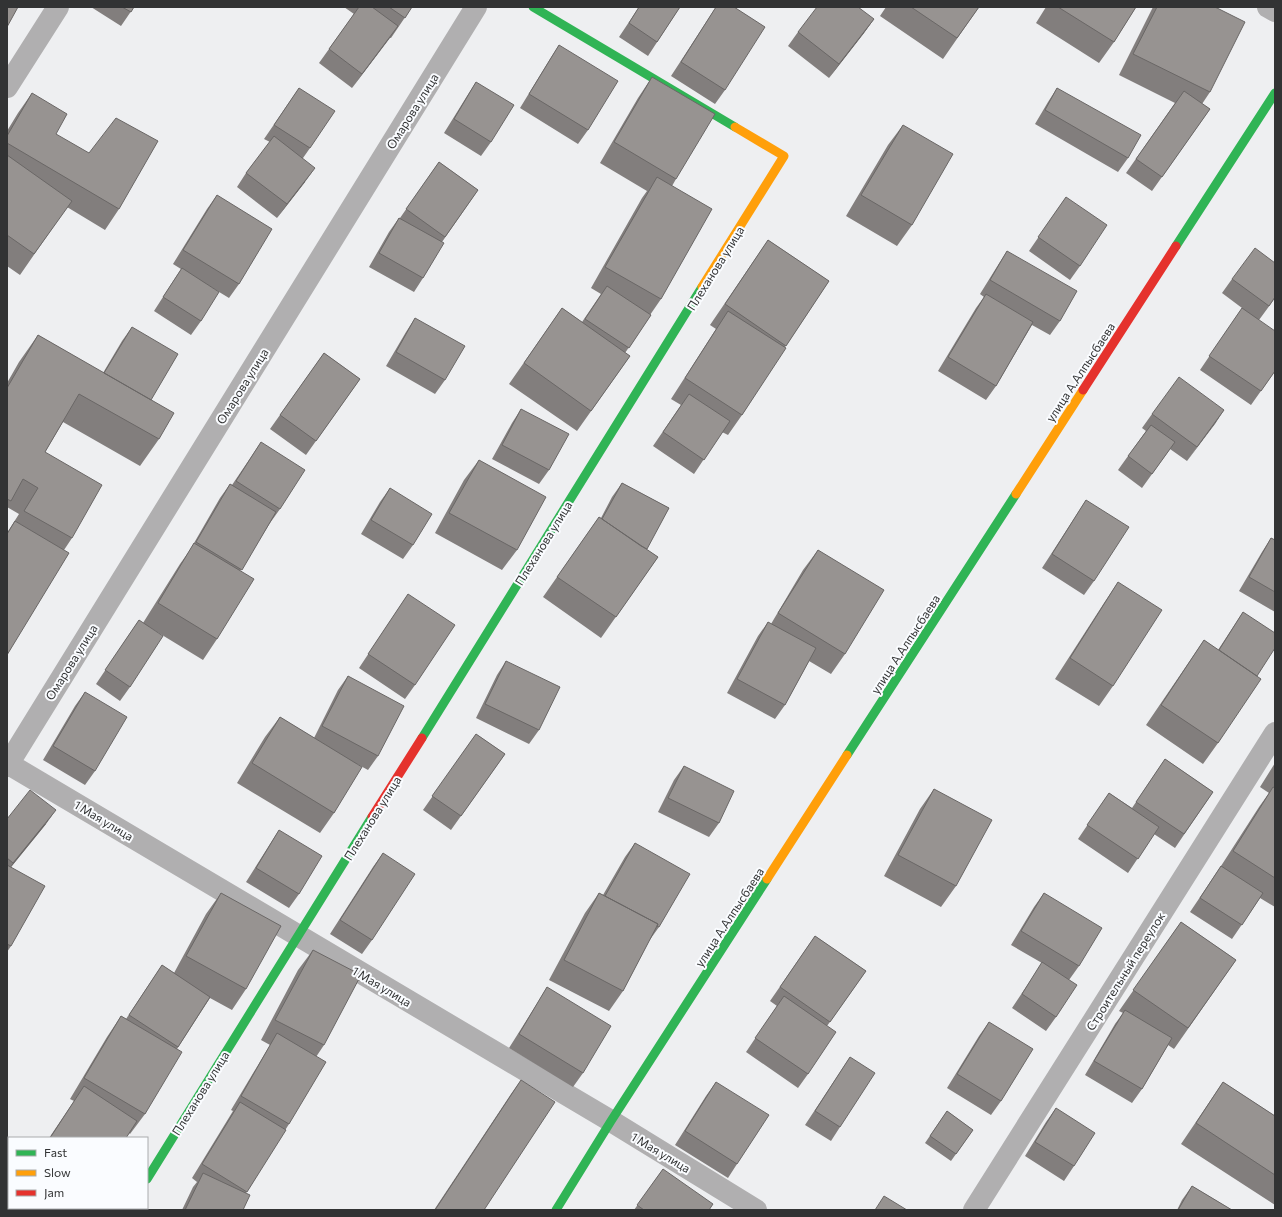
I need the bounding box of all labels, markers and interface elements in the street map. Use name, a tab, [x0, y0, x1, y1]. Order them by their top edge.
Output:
street label: Омарова улица	[383, 71, 441, 151]
street label: Плеханова улица	[683, 223, 747, 313]
street label: улица А.Алпысбаева	[1043, 320, 1117, 424]
street label: Омарова улица	[213, 346, 271, 426]
street label: Плеханова улица	[511, 498, 575, 588]
street label: улица А.Алпысбаева	[868, 592, 942, 696]
street label: Омарова улица	[42, 622, 100, 702]
street label: Плеханова улица	[340, 773, 404, 863]
street label: 1 Мая улица	[72, 797, 136, 843]
street label: улица А.Алпысбаева	[692, 865, 766, 969]
street label: Строительный переулок	[1083, 909, 1168, 1033]
street label: 1 Мая улица	[350, 963, 414, 1009]
street label: Плеханова улица	[168, 1048, 232, 1138]
street label: 1 Мая улица	[629, 1129, 693, 1175]
legend	[8, 1137, 148, 1209]
text: Fast	[44, 1145, 67, 1159]
text: Slow	[44, 1165, 71, 1179]
text: Jam	[44, 1185, 64, 1200]

